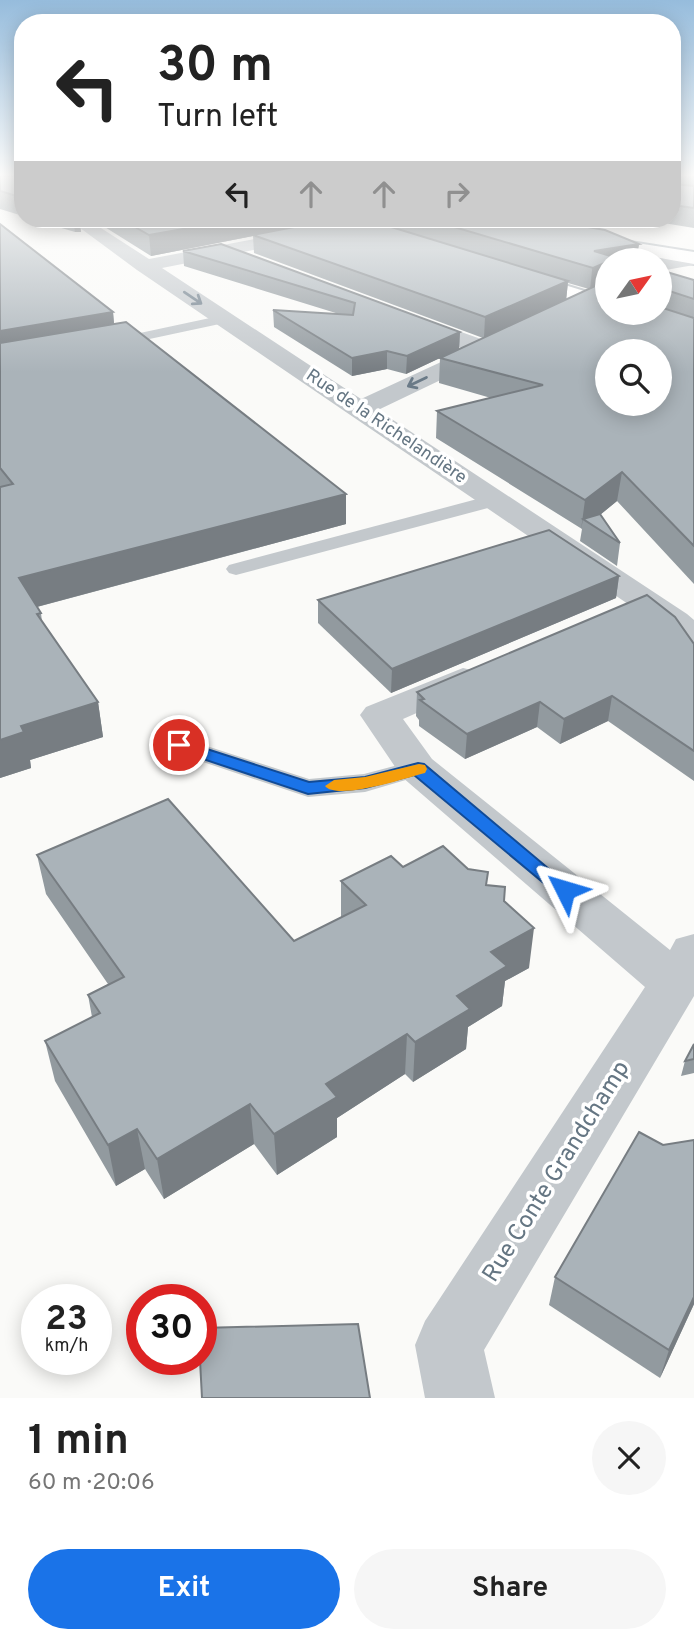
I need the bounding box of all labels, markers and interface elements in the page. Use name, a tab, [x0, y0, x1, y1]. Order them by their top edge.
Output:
text: 30 m	[157, 37, 273, 99]
icon: left	[42, 42, 133, 133]
text: Turn left	[157, 98, 278, 138]
icon: left	[219, 175, 257, 213]
icon: ahead	[292, 175, 330, 213]
icon: ahead	[365, 175, 403, 213]
icon: right	[438, 175, 476, 213]
north arrow	[595, 248, 672, 326]
map controls	[595, 248, 672, 416]
one-way arrow	[183, 291, 202, 306]
button: search	[595, 339, 672, 416]
street label: Rue de la Richelandière	[301, 365, 471, 489]
one-way arrow	[407, 376, 428, 389]
pin	[149, 715, 209, 775]
icon: arrive	[160, 726, 198, 764]
position arrow	[528, 853, 602, 927]
street label: Rue Conte Grandchamp	[477, 1056, 637, 1288]
speed limit sign: 30	[126, 1284, 217, 1375]
text: 23	[45, 1298, 88, 1342]
text: km/h	[45, 1335, 88, 1358]
text: 1 min	[28, 1416, 129, 1469]
button: close	[592, 1421, 666, 1495]
text: 60 m · 20:06	[28, 1469, 155, 1498]
button: Exit	[28, 1549, 340, 1629]
button: Share	[354, 1549, 666, 1629]

